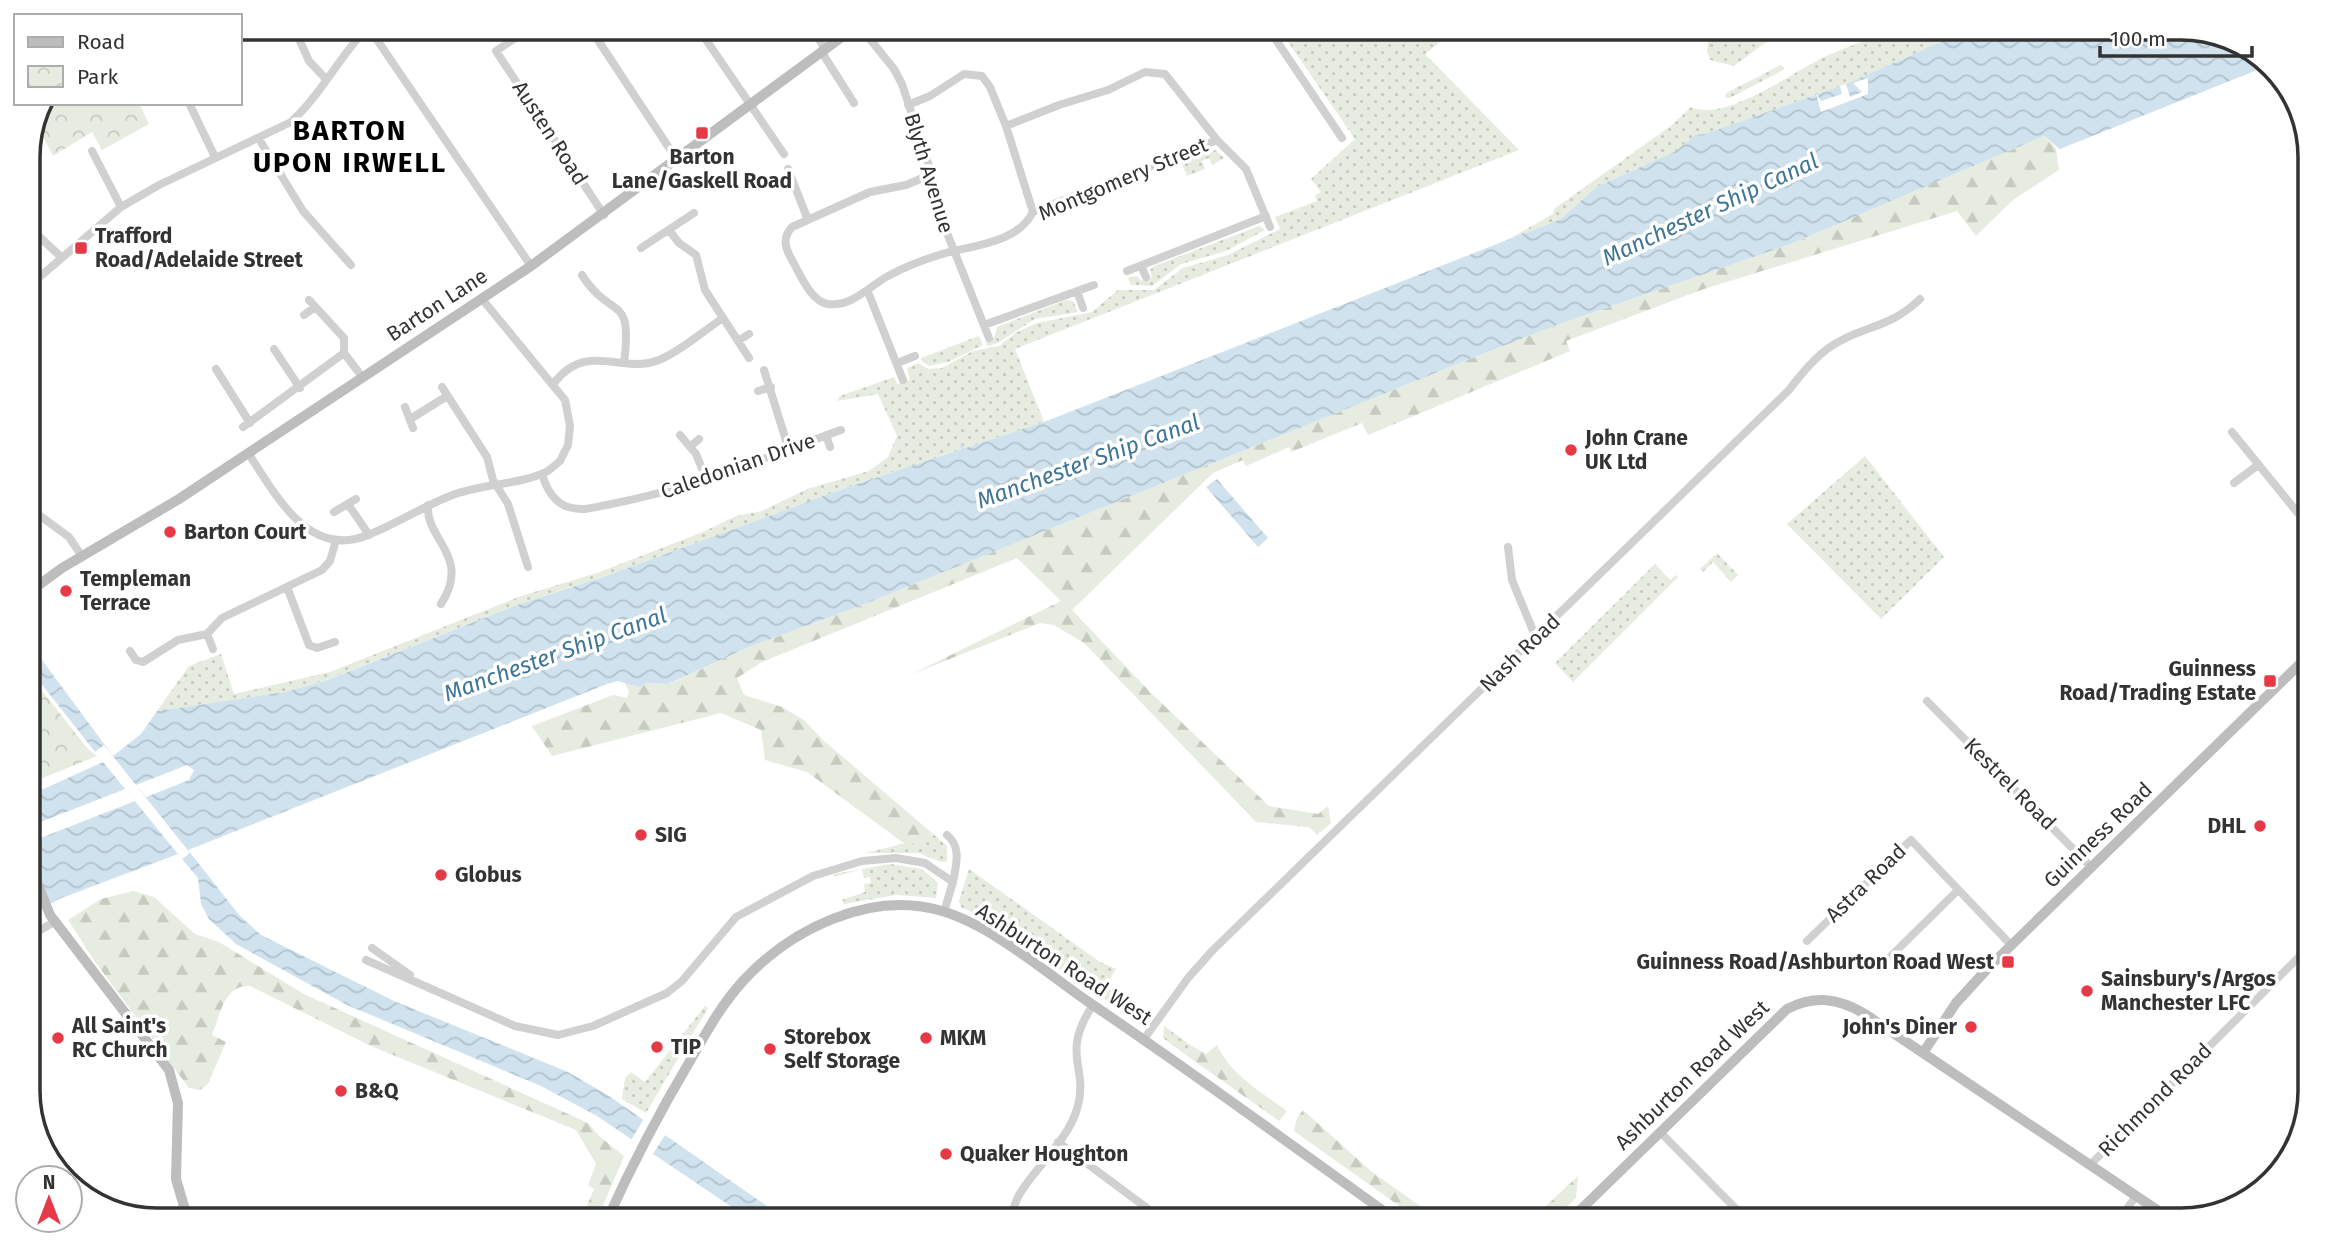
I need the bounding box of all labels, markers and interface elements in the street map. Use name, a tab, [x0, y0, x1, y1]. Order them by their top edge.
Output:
legend	[14, 14, 242, 105]
scale bar	[2100, 14, 2252, 58]
text: 100 m	[2110, 26, 2166, 52]
text: Road	[77, 29, 125, 55]
text: Park	[77, 64, 119, 90]
street label: Austen Road	[507, 76, 593, 190]
street label: Blyth Avenue	[898, 110, 960, 236]
district label: BARTON UPON IRWELL	[253, 114, 447, 179]
marker: Barton Lane/Gaskell Road	[694, 125, 710, 141]
street label: Montgomery Street	[1034, 131, 1212, 226]
place label: Barton Lane/Gaskell Road	[612, 144, 792, 194]
water label: Manchester Ship Canal	[1598, 147, 1822, 271]
place label: Trafford Road/Adelaide Street	[95, 223, 304, 273]
marker: Trafford Road/Adelaide Street	[73, 240, 89, 256]
street label: Barton Lane	[382, 263, 492, 347]
water label: Manchester Ship Canal	[973, 408, 1203, 514]
place label: John Crane UK Ltd	[1584, 425, 1688, 475]
street label: Caledonian Drive	[657, 427, 819, 505]
marker: John Crane UK Ltd	[1563, 442, 1579, 458]
place label: Barton Court	[184, 519, 307, 545]
marker: Barton Court	[162, 524, 178, 540]
place label: Templeman Terrace	[80, 566, 191, 616]
marker: Templeman Terrace	[58, 583, 74, 599]
water label: Manchester Ship Canal	[440, 601, 670, 707]
street label: Nash Road	[1474, 608, 1566, 698]
place label: Guinness Road/Trading Estate	[2059, 656, 2256, 706]
marker: Guinness Road/Trading Estate	[2262, 673, 2278, 689]
street label: Kestrel Road	[1958, 732, 2062, 836]
street label: Guinness Road	[2038, 777, 2158, 893]
place label: DHL	[2208, 813, 2246, 839]
marker: DHL	[2252, 818, 2268, 834]
place label: SIG	[655, 822, 687, 848]
marker: SIG	[633, 827, 649, 843]
street label: Astra Road	[1820, 838, 1912, 928]
place label: Globus	[455, 862, 522, 888]
marker: Globus	[433, 867, 449, 883]
street label: Ashburton Road West	[971, 897, 1157, 1031]
place label: Guinness Road/Ashburton Road West	[1636, 949, 1995, 975]
marker: Guinness Road/Ashburton Road West	[2000, 954, 2016, 970]
place label: Sainsbury's/Argos Manchester LFC	[2101, 966, 2276, 1016]
marker: Sainsbury's/Argos Manchester LFC	[2079, 983, 2095, 999]
street label: Ashburton Road West	[1609, 994, 1775, 1155]
place label: All Saint's RC Church	[71, 1013, 168, 1063]
place label: John's Diner	[1841, 1014, 1958, 1040]
marker: John's Diner	[1963, 1019, 1979, 1035]
place label: Storebox Self Storage	[784, 1024, 900, 1074]
place label: MKM	[940, 1025, 986, 1051]
marker: All Saint's RC Church	[50, 1030, 66, 1046]
marker: MKM	[918, 1030, 934, 1046]
place label: TIP	[671, 1034, 701, 1060]
street label: Richmond Road	[2093, 1038, 2217, 1162]
marker: TIP	[649, 1039, 665, 1055]
marker: Storebox Self Storage	[762, 1041, 778, 1057]
place label: B&Q	[355, 1078, 399, 1104]
marker: B&Q	[333, 1083, 349, 1099]
place label: Quaker Houghton	[960, 1141, 1128, 1167]
marker: Quaker Houghton	[938, 1146, 954, 1162]
north arrow	[14, 1164, 84, 1234]
text: N	[43, 1171, 55, 1194]

